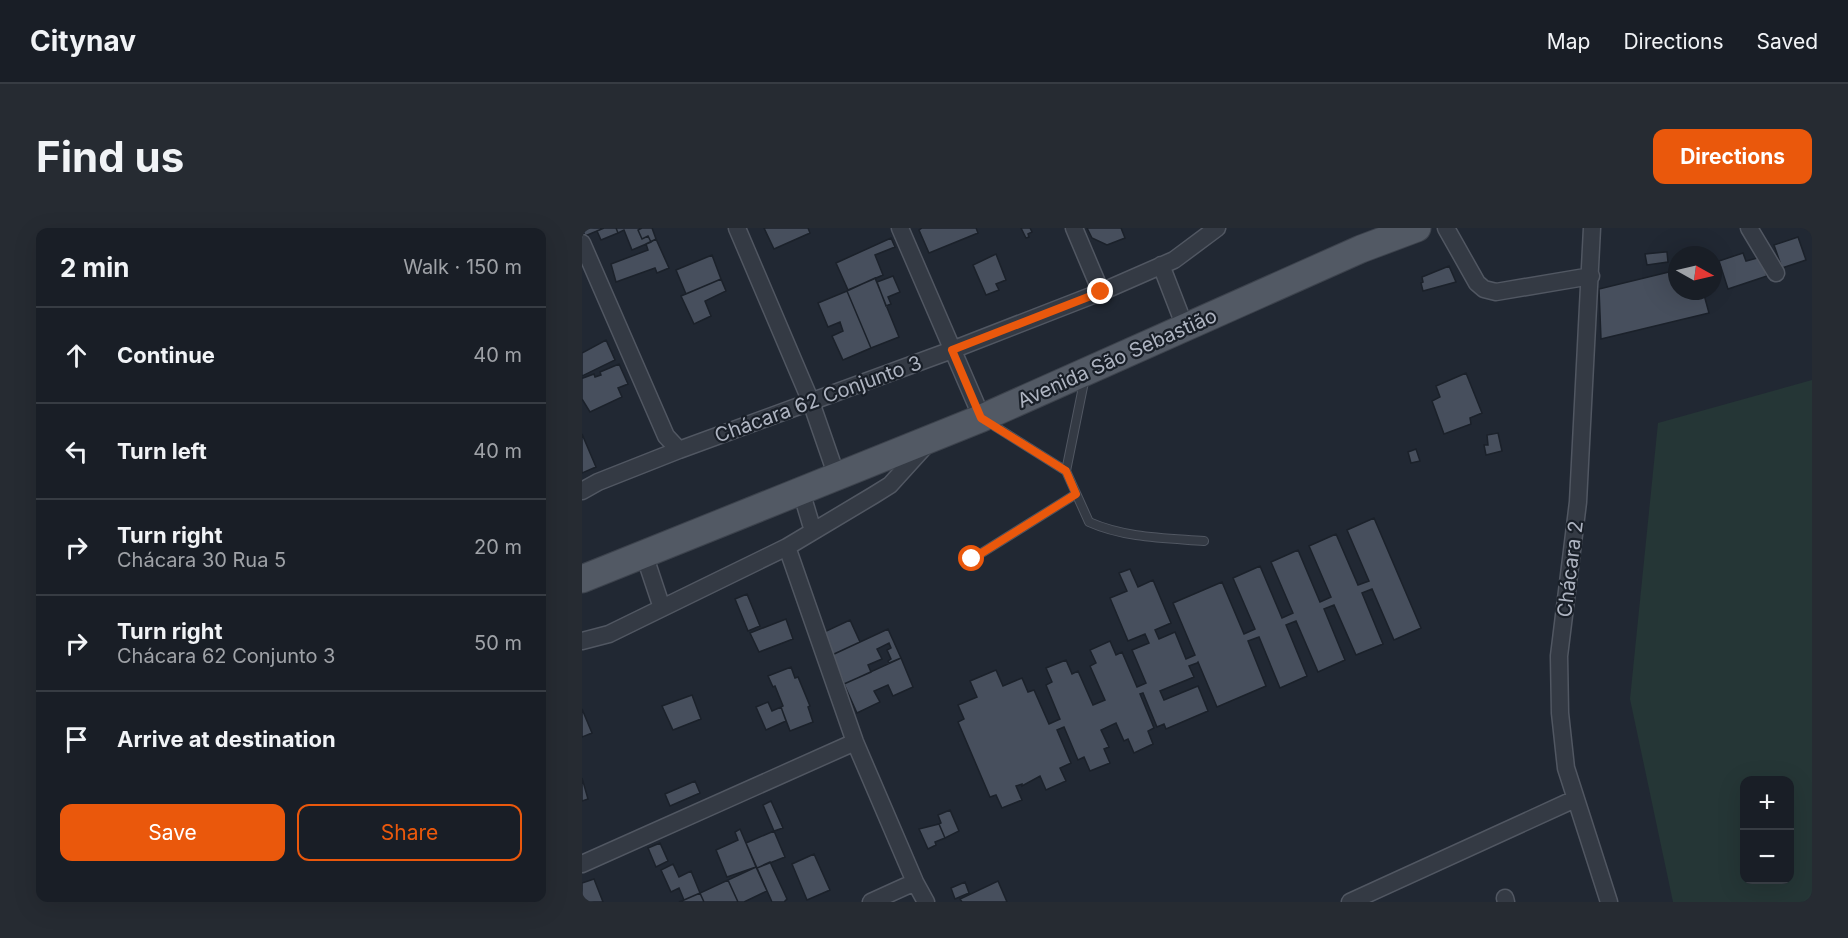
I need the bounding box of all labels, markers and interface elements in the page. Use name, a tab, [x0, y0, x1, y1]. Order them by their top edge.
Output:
text: Citynav	[30, 24, 136, 58]
text: Map	[1547, 29, 1590, 54]
text: Directions	[1623, 29, 1724, 54]
text: Saved	[1757, 29, 1818, 54]
button: Directions	[1653, 129, 1812, 184]
text: Find us	[36, 131, 184, 182]
north arrow	[1668, 246, 1722, 300]
text: 2 min	[60, 252, 130, 283]
text: Walk · 150 m	[403, 255, 522, 279]
route end	[1087, 278, 1113, 304]
street label: Avenida São Sebastião	[1014, 303, 1220, 413]
icon: ahead	[60, 339, 93, 372]
text: Continue	[117, 342, 215, 368]
text: 40 m	[473, 343, 522, 367]
street label: Chácara 62 Conjunto 3	[711, 350, 925, 448]
icon: left	[60, 435, 93, 468]
text: Turn left	[117, 438, 207, 464]
text: 40 m	[473, 439, 522, 463]
street label: Chácara 2	[1552, 519, 1588, 619]
text: Turn right	[117, 522, 223, 548]
icon: right	[60, 531, 93, 564]
text: 20 m	[474, 535, 522, 559]
route start	[958, 545, 984, 571]
text: Chácara 30 Rua 5	[117, 548, 286, 572]
text: Turn right	[117, 618, 223, 644]
icon: right	[60, 627, 93, 660]
text: 50 m	[474, 631, 522, 655]
text: Chácara 62 Conjunto 3	[117, 644, 335, 668]
icon: arrive	[60, 723, 93, 756]
text: Arrive at destination	[117, 726, 336, 752]
map controls	[1740, 776, 1794, 884]
button: +	[1740, 776, 1794, 830]
button: Save	[60, 804, 285, 861]
button: Share	[297, 804, 522, 861]
button: −	[1740, 830, 1794, 884]

